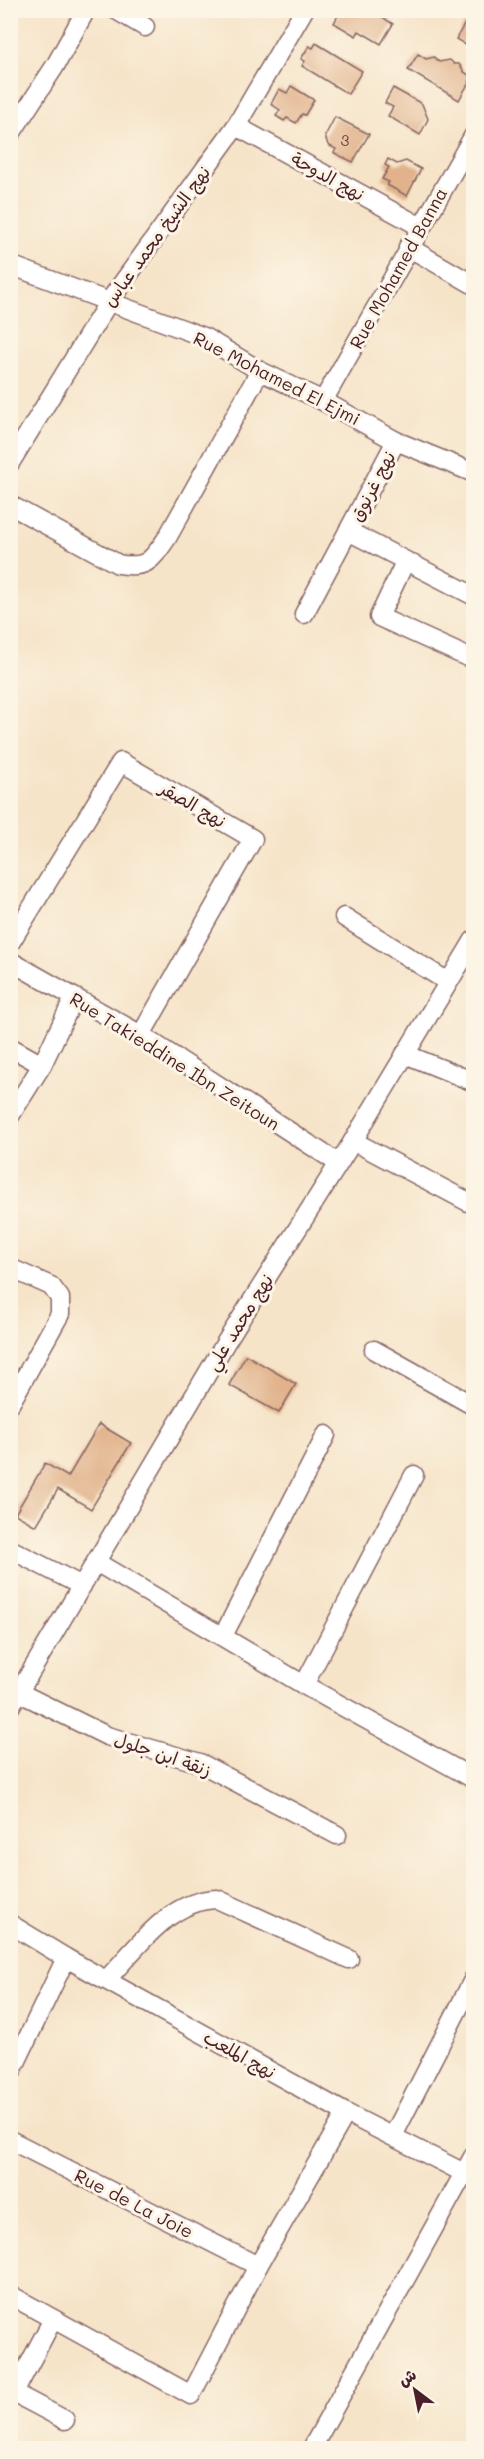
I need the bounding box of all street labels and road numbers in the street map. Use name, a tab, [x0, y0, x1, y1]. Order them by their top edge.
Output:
street label: نهج الدوحة	[286, 146, 369, 207]
street label: نهج الشيخ محمد عباس	[97, 161, 216, 312]
street label: Rue Mohamed Banna	[344, 183, 452, 353]
street label: Rue Mohamed El Ejmi	[190, 326, 364, 430]
street label: نهج غرنوق	[343, 447, 401, 526]
street label: نهج الصقر	[153, 774, 231, 833]
street label: Rue Takieddine Ibn Zeitoun	[66, 986, 284, 1136]
street label: نهج محمد علي	[200, 1269, 282, 1377]
street label: زنقة ابن جلول	[111, 1726, 215, 1783]
street label: نهج الملعب	[199, 2024, 280, 2085]
street label: Rue de La Joie	[71, 2163, 197, 2243]

